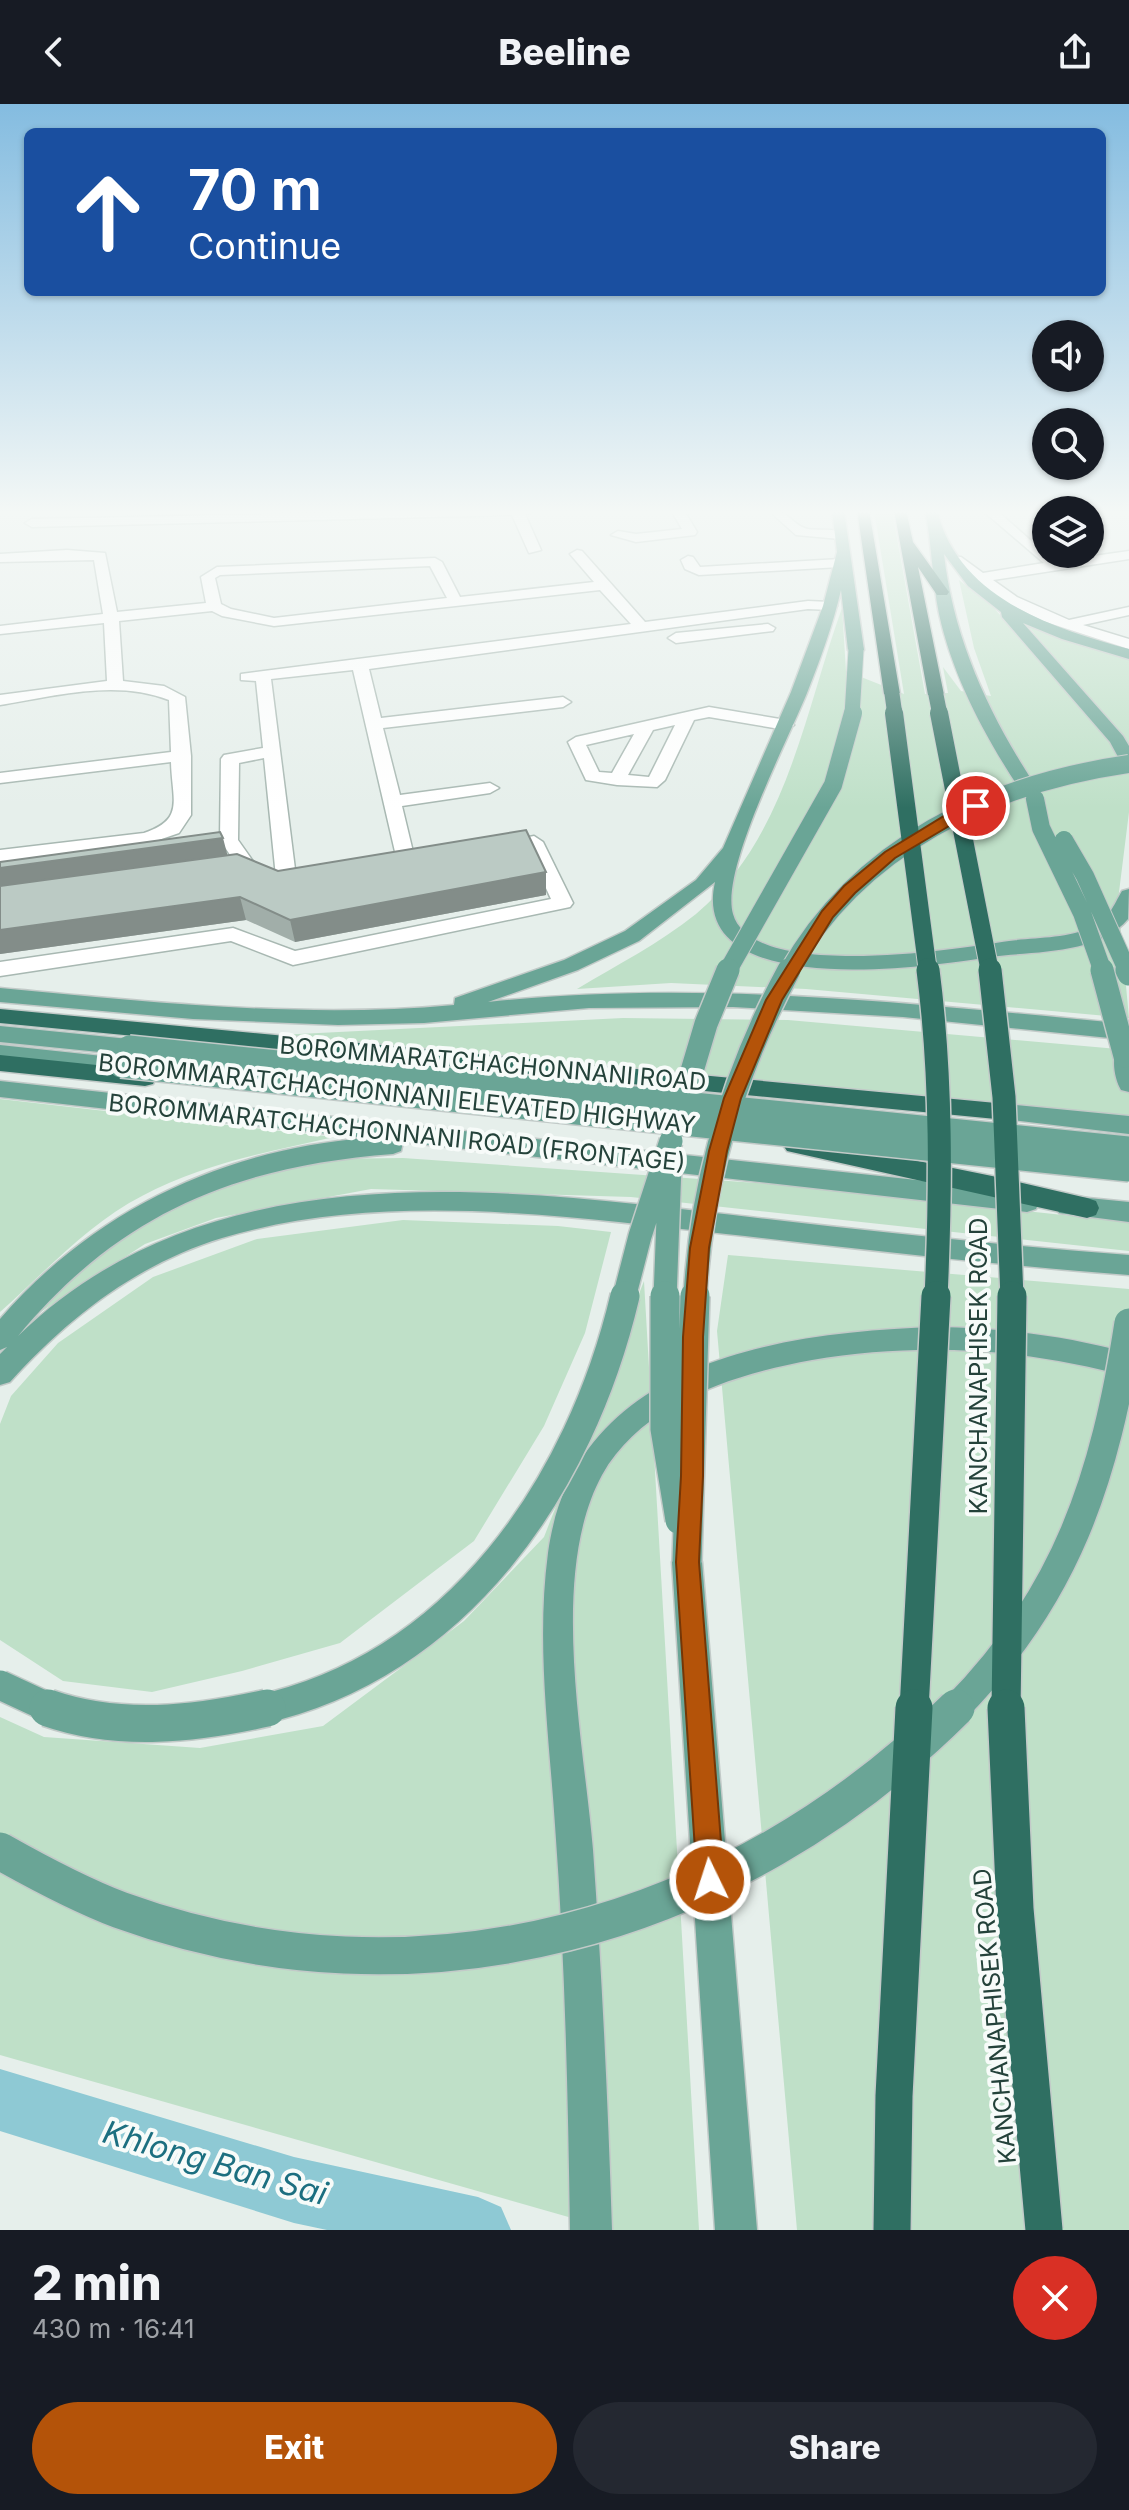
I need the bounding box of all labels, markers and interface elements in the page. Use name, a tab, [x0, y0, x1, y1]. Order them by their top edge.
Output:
icon: back	[32, 30, 76, 74]
text: Beeline	[498, 30, 631, 74]
icon: share	[1053, 30, 1097, 74]
text: 70 m	[188, 156, 322, 224]
icon: ahead	[56, 160, 160, 264]
text: Continue	[188, 224, 341, 268]
map controls	[1032, 320, 1104, 568]
button: sound	[1032, 320, 1104, 392]
button: search	[1032, 408, 1104, 480]
button: layers	[1032, 496, 1104, 568]
pin	[942, 772, 1010, 840]
icon: arrive	[954, 784, 998, 828]
street label: BOROMMARATCHACHONNANI ROAD	[278, 1030, 708, 1097]
street label: BOROMMARATCHACHONNANI ELEVATED HIGHWAY	[97, 1048, 697, 1139]
street label: BOROMMARATCHACHONNANI ROAD (FRONTAGE)	[107, 1088, 687, 1177]
street label: KANCHANAPHISEK ROAD	[964, 1218, 993, 1514]
position arrow	[668, 1838, 752, 1922]
street label: KANCHANAPHISEK ROAD	[967, 1867, 1022, 2165]
water label: Khlong Ban Sai	[99, 2112, 333, 2213]
text: 2 min	[32, 2253, 162, 2312]
button: close	[1013, 2256, 1097, 2340]
text: 430 m · 16:41	[32, 2313, 195, 2344]
button: Exit	[32, 2402, 557, 2494]
button: Share	[573, 2402, 1097, 2494]

